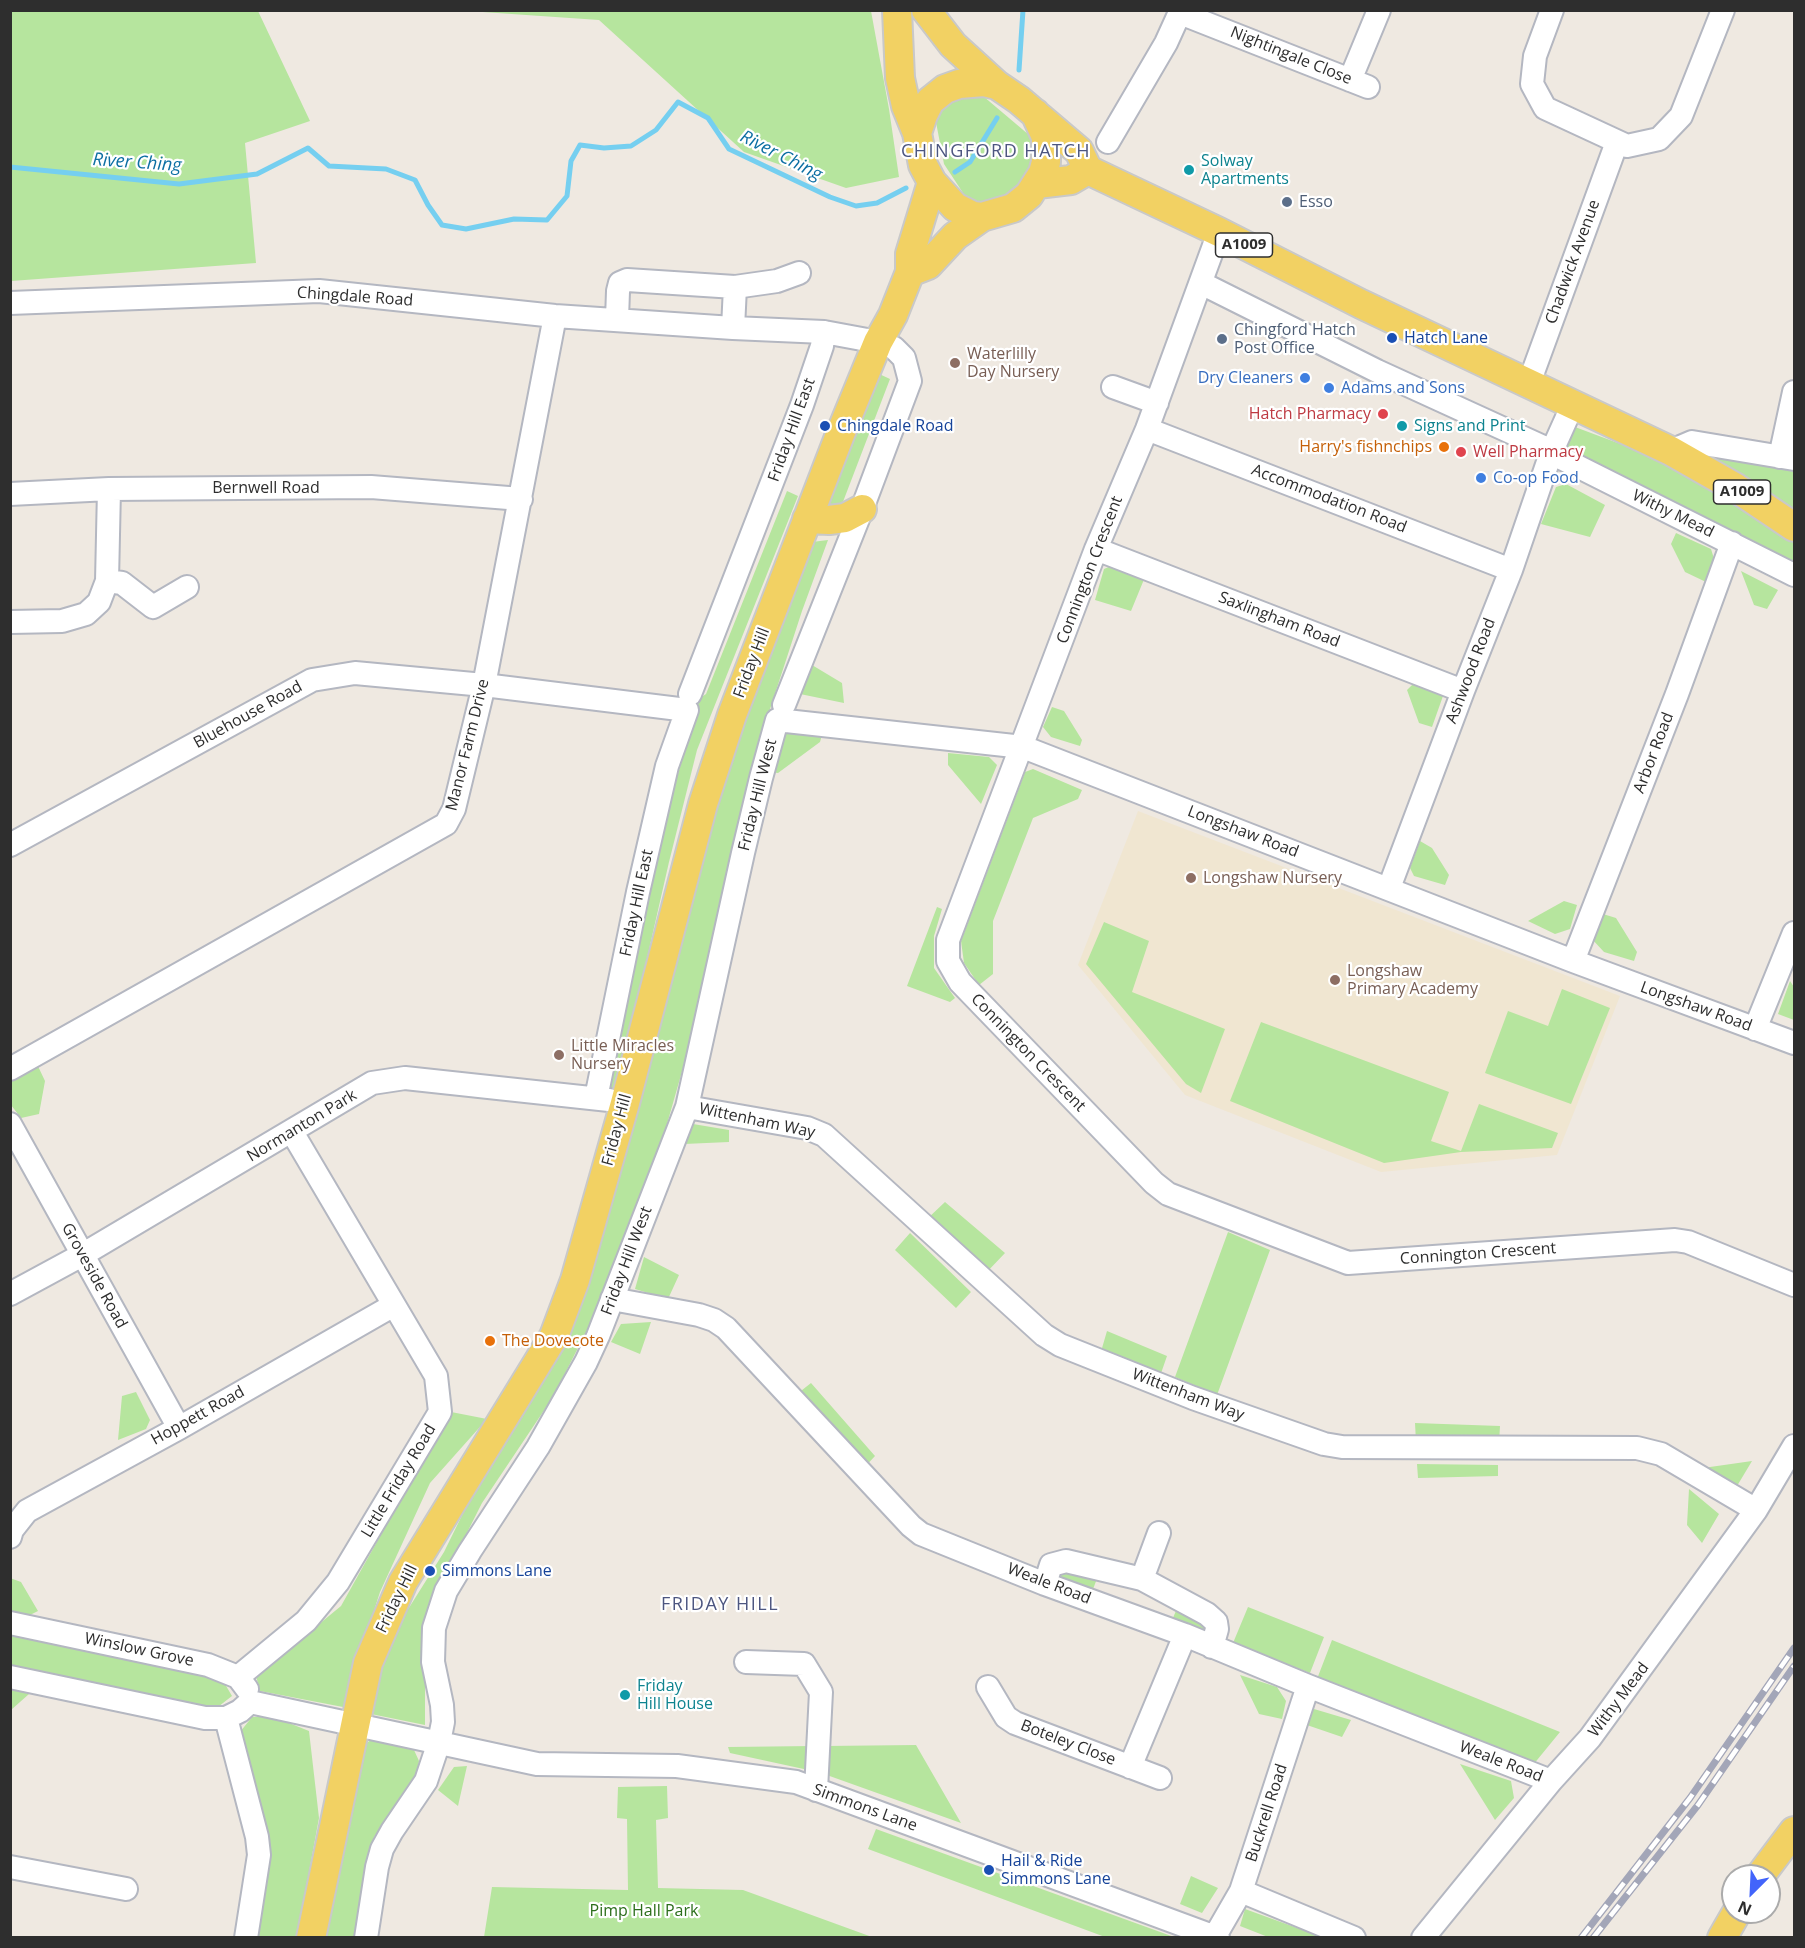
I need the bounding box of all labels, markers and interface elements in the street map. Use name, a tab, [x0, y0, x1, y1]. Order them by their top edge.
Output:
street label: Nightingale Close	[1227, 23, 1355, 89]
water label: River Ching	[736, 126, 826, 186]
district label: CHINGFORD HATCH	[901, 141, 1091, 163]
water label: River Ching	[92, 149, 182, 177]
place label: Solway Apartments	[1201, 151, 1289, 189]
marker: Solway Apartments	[1182, 163, 1196, 177]
place label: Esso	[1299, 192, 1333, 212]
marker: Esso	[1280, 195, 1294, 209]
street label: Chadwick Avenue	[1542, 197, 1604, 327]
road number: A1009	[1216, 233, 1272, 257]
street label: Chingdale Road	[296, 283, 414, 311]
place label: Chingford Hatch Post Office	[1234, 320, 1356, 358]
place label: Hatch Lane	[1404, 328, 1488, 348]
marker: Hatch Lane	[1385, 331, 1399, 345]
marker: Chingford Hatch Post Office	[1215, 332, 1229, 346]
place label: Waterlilly Day Nursery	[967, 344, 1059, 382]
marker: Waterlilly Day Nursery	[948, 356, 962, 370]
place label: Dry Cleaners	[1198, 368, 1293, 388]
marker: Dry Cleaners	[1298, 371, 1312, 385]
street label: Friday Hill East	[764, 376, 820, 484]
place label: Adams and Sons	[1341, 378, 1465, 398]
marker: Adams and Sons	[1322, 381, 1336, 395]
place label: Hatch Pharmacy	[1249, 404, 1371, 424]
marker: Hatch Pharmacy	[1376, 407, 1390, 421]
place label: Chingdale Road	[837, 416, 953, 436]
place label: Signs and Print	[1414, 416, 1525, 436]
marker: Chingdale Road	[818, 419, 832, 433]
marker: Signs and Print	[1395, 419, 1409, 433]
place label: Harry's fishnchips	[1299, 437, 1432, 457]
marker: Harry's fishnchips	[1437, 440, 1451, 454]
place label: Well Pharmacy	[1473, 442, 1583, 462]
marker: Well Pharmacy	[1454, 445, 1468, 459]
street label: Accommodation Road	[1249, 461, 1409, 537]
place label: Co-op Food	[1493, 468, 1579, 488]
marker: Co-op Food	[1474, 471, 1488, 485]
street label: Bernwell Road	[212, 478, 320, 498]
road number: A1009	[1714, 480, 1770, 504]
street label: Withy Mead	[1629, 486, 1717, 542]
street label: Connington Crescent	[1053, 493, 1127, 647]
street label: Saxlingham Road	[1216, 588, 1342, 652]
street label: Ashwood Road	[1442, 616, 1500, 726]
street label: Friday Hill	[730, 625, 774, 701]
street label: Bluehouse Road	[190, 677, 306, 753]
street label: Manor Farm Drive	[442, 677, 494, 813]
street label: Arbor Road	[1630, 710, 1678, 796]
street label: Friday Hill West	[735, 737, 781, 853]
street label: Longshaw Road	[1185, 802, 1301, 862]
street label: Friday Hill East	[616, 848, 658, 958]
place label: Longshaw Nursery	[1203, 868, 1342, 888]
marker: Longshaw Nursery	[1184, 871, 1198, 885]
place label: Longshaw Primary Academy	[1347, 961, 1478, 999]
marker: Longshaw Primary Academy	[1328, 973, 1342, 987]
street label: Longshaw Road	[1637, 978, 1755, 1036]
street label: Connington Crescent	[967, 990, 1089, 1116]
place label: Little Miracles Nursery	[571, 1036, 674, 1074]
marker: Little Miracles Nursery	[552, 1048, 566, 1062]
street label: Normanton Park	[244, 1086, 360, 1166]
street label: Friday Hill	[598, 1092, 636, 1168]
street label: Wittenham Way	[697, 1099, 817, 1143]
street label: Friday Hill West	[597, 1204, 657, 1318]
street label: Groveside Road	[57, 1220, 131, 1332]
street label: Connington Crescent	[1399, 1239, 1557, 1269]
place label: The Dovecote	[502, 1331, 604, 1351]
marker: The Dovecote	[483, 1334, 497, 1348]
street label: Wittenham Way	[1129, 1365, 1247, 1425]
street label: Hoppett Road	[148, 1382, 248, 1450]
street label: Little Friday Road	[358, 1421, 440, 1541]
street label: Weale Road	[1004, 1559, 1094, 1609]
place label: Simmons Lane	[442, 1561, 552, 1581]
street label: Friday Hill	[372, 1562, 422, 1636]
marker: Simmons Lane	[423, 1564, 437, 1578]
district label: FRIDAY HILL	[661, 1594, 779, 1616]
street label: Winslow Grove	[83, 1629, 195, 1671]
street label: Withy Mead	[1585, 1659, 1653, 1741]
place label: Friday Hill House	[637, 1676, 713, 1714]
marker: Friday Hill House	[618, 1688, 632, 1702]
street label: Boteley Close	[1018, 1716, 1118, 1770]
street label: Weale Road	[1456, 1737, 1546, 1787]
street label: Buckrell Road	[1242, 1761, 1292, 1865]
street label: Simmons Lane	[810, 1780, 920, 1836]
place label: Hail & Ride Simmons Lane	[1001, 1851, 1111, 1889]
marker: Hail & Ride Simmons Lane	[982, 1863, 996, 1877]
north arrow	[1721, 1864, 1781, 1924]
text: N	[1734, 1896, 1755, 1921]
park label: Pimp Hall Park	[590, 1901, 698, 1921]

